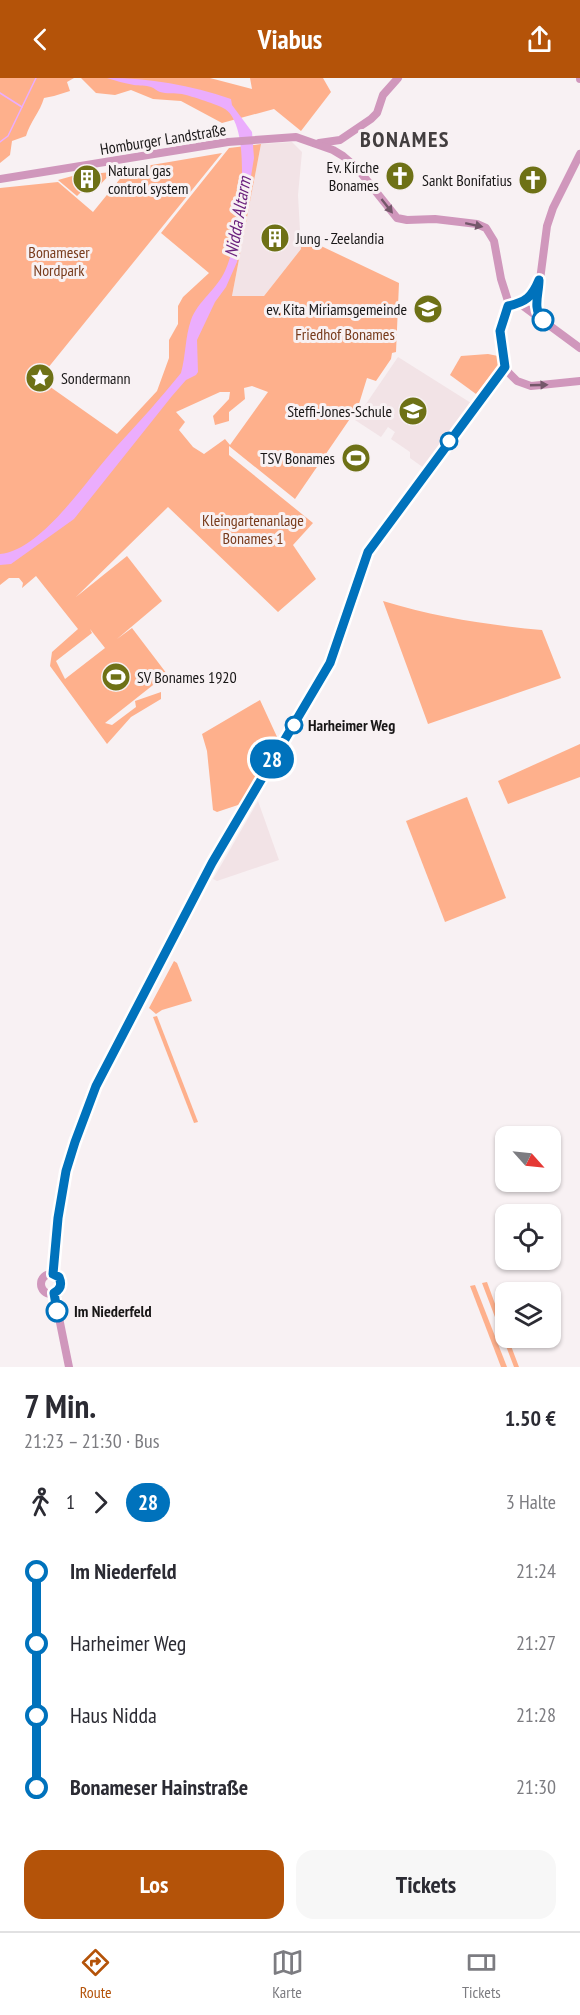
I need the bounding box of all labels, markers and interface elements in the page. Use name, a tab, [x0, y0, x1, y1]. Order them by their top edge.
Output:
text: Viabus	[258, 22, 322, 56]
icon: back	[24, 23, 57, 56]
icon: share	[523, 23, 556, 56]
street label: Homburger Landstraße	[99, 119, 227, 159]
district label: BONAMES	[360, 125, 450, 153]
place label: Ev. Kirche Bonames	[327, 157, 379, 195]
place label: Natural gas control system	[108, 160, 188, 198]
church icon: Ev. Kirche Bonames	[384, 160, 416, 192]
building icon: Natural gas control system	[71, 163, 103, 195]
church icon: Sankt Bonifatius	[517, 164, 549, 196]
place label: Sankt Bonifatius	[422, 170, 512, 190]
water label: Nidda Altarm	[219, 174, 256, 259]
one-way arrow	[380, 198, 392, 213]
one-way arrow	[465, 221, 484, 230]
building icon: Jung - Zeelandia	[259, 222, 291, 254]
place label: Jung - Zeelandia	[295, 228, 384, 248]
park label: Bonameser Nordpark	[28, 242, 90, 280]
school or university icon: ev. Kita Miriamsgemeinde	[412, 293, 444, 325]
place label: ev. Kita Miriamsgemeinde	[266, 299, 407, 319]
unlabelled marker	[532, 309, 554, 331]
park label: Friedhof Bonames	[295, 324, 395, 344]
place icon: Sondermann	[24, 362, 56, 394]
place label: Sondermann	[61, 368, 131, 388]
one-way arrow	[529, 380, 548, 390]
school or university icon: Steffi-Jones-Schule	[397, 395, 429, 427]
place label: Steffi-Jones-Schule	[287, 401, 392, 421]
unlabelled marker	[440, 432, 458, 450]
sports icon: TSV Bonames	[340, 442, 372, 474]
place label: TSV Bonames	[260, 448, 335, 468]
park label: Kleingartenanlage Bonames 1	[202, 510, 304, 548]
sports icon: SV Bonames 1920	[100, 661, 132, 693]
place label: SV Bonames 1920	[137, 667, 237, 687]
place label: Harheimer Weg	[308, 715, 395, 735]
marker: Harheimer Weg	[285, 716, 303, 734]
line badge: 28	[245, 740, 299, 778]
text: 28	[262, 746, 282, 773]
north arrow	[495, 1126, 561, 1192]
map controls	[495, 1126, 561, 1348]
button: locate	[495, 1204, 561, 1270]
button: layers	[495, 1282, 561, 1348]
marker: Im Niederfeld	[46, 1300, 68, 1322]
place label: Im Niederfeld	[74, 1301, 152, 1321]
text: 7 Min.	[24, 1384, 96, 1427]
text: 1.50 €	[505, 1404, 556, 1432]
text: 21:23 – 21:30 · Bus	[24, 1428, 159, 1454]
icon: walk	[24, 1486, 57, 1519]
icon: forward	[84, 1486, 117, 1519]
text: 1	[66, 1489, 75, 1515]
text: 28	[138, 1489, 158, 1516]
text: 3 Halte	[506, 1489, 556, 1515]
text: Im Niederfeld	[70, 1557, 177, 1585]
text: 21:24	[516, 1558, 556, 1584]
text: Harheimer Weg	[70, 1629, 186, 1657]
text: 21:27	[516, 1630, 556, 1656]
text: Haus Nidda	[70, 1701, 157, 1729]
text: 21:28	[516, 1702, 556, 1728]
text: Bonameser Hainstraße	[70, 1773, 248, 1801]
text: 21:30	[516, 1774, 556, 1800]
button: Los	[24, 1850, 284, 1919]
button: Tickets	[296, 1850, 556, 1919]
tab: Route	[79, 1946, 112, 2002]
tab: Karte	[271, 1946, 304, 2002]
tab: Tickets	[462, 1946, 501, 2002]

